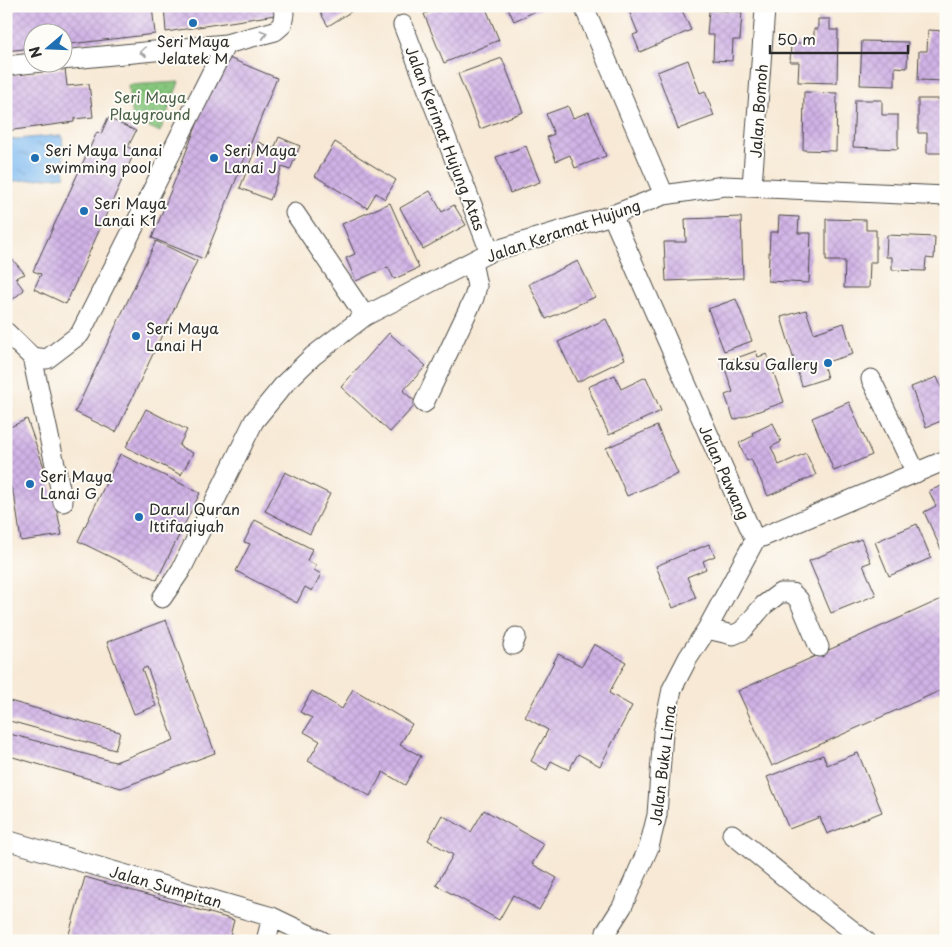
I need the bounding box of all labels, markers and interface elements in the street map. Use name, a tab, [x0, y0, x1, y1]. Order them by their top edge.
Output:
marker: Seri Maya Jelatek M	[187, 17, 199, 29]
north arrow	[22, 22, 72, 72]
scale bar	[770, 22, 907, 54]
text: 50 m	[777, 27, 816, 50]
place label: Seri Maya Jelatek M	[157, 29, 230, 69]
one-way arrow	[259, 29, 268, 39]
street label: Jalan Kerimat Hujung Atas	[400, 43, 492, 233]
text: N	[24, 44, 47, 61]
one-way arrow	[138, 46, 146, 57]
street label: Jalan Bomoh	[743, 63, 773, 159]
park label: Seri Maya Playground	[109, 85, 191, 125]
place label: Seri Maya Lanai swimming pool	[45, 138, 162, 178]
place label: Seri Maya Lanai J	[224, 138, 297, 178]
marker: Seri Maya Lanai swimming pool	[29, 152, 41, 164]
marker: Seri Maya Lanai J	[208, 152, 220, 164]
place label: Seri Maya Lanai K1	[94, 191, 167, 231]
street label: Jalan Keramat Hujung	[483, 193, 643, 267]
marker: Seri Maya Lanai K1	[78, 205, 90, 217]
place label: Seri Maya Lanai H	[146, 316, 219, 356]
marker: Seri Maya Lanai H	[130, 330, 142, 342]
place label: Taksu Gallery	[718, 352, 818, 375]
marker: Taksu Gallery	[822, 357, 834, 369]
street label: Jalan Pawang	[694, 421, 756, 523]
place label: Seri Maya Lanai G	[40, 464, 113, 504]
marker: Seri Maya Lanai G	[24, 478, 36, 490]
place label: Darul Quran Ittifaqiyah	[149, 497, 240, 537]
marker: Darul Quran Ittifaqiyah	[133, 511, 145, 523]
street label: Jalan Buku Lima	[643, 703, 681, 827]
street label: Jalan Sumpitan	[107, 859, 225, 913]

